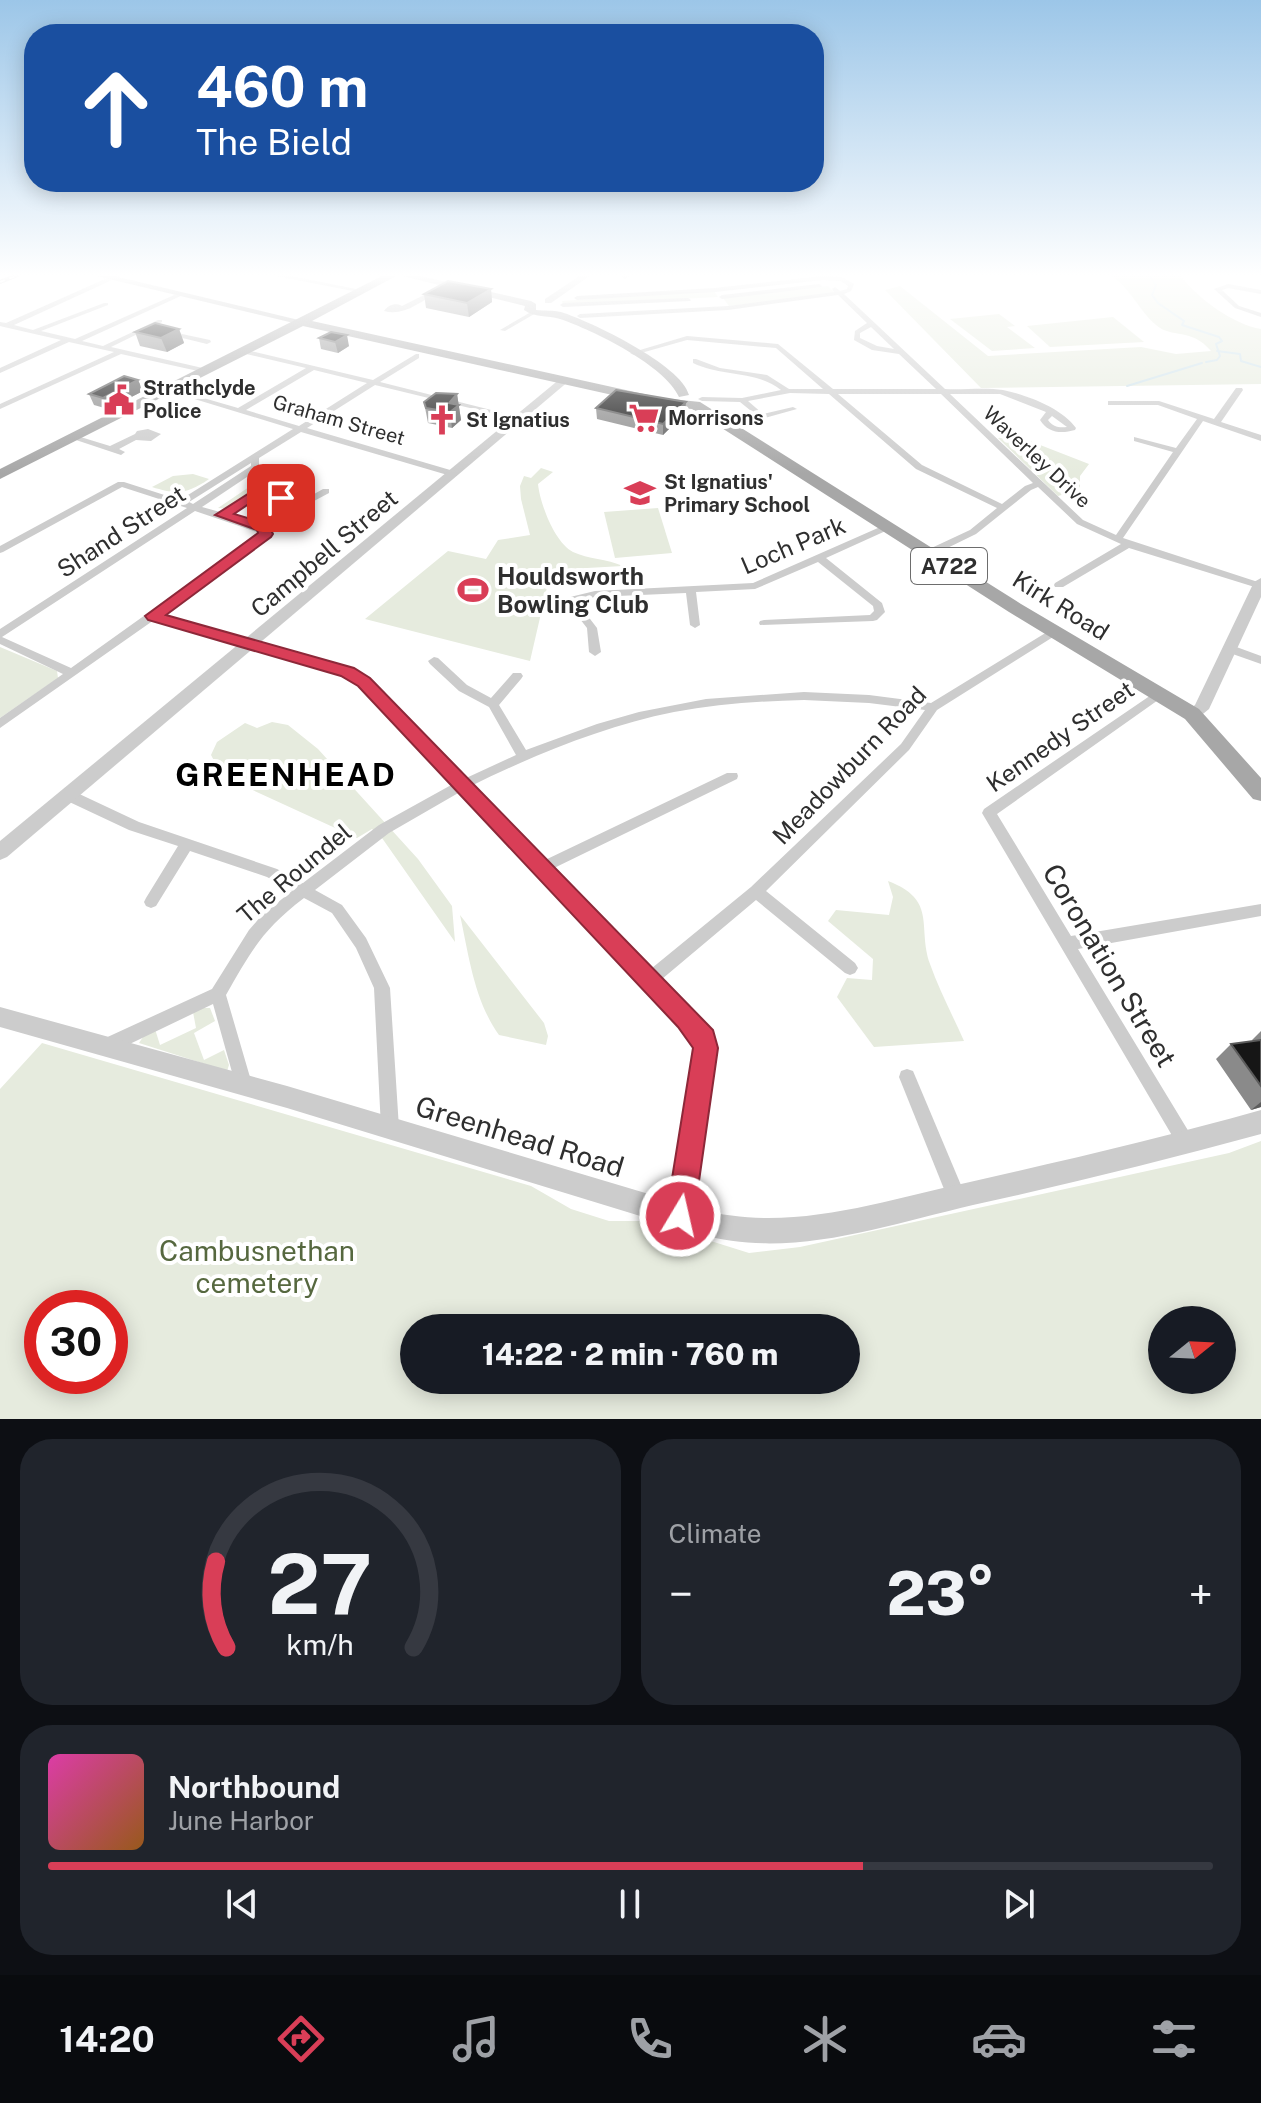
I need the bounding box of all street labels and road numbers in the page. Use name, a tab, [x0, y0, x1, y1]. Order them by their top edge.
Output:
street label: Graham Street	[270, 390, 408, 450]
street label: Waverley Drive	[978, 401, 1096, 513]
street label: Shand Street	[52, 479, 190, 583]
street label: Campbell Street	[245, 484, 403, 622]
street label: Loch Park	[737, 510, 849, 580]
road number: A722	[911, 548, 987, 584]
street label: Kirk Road	[1008, 565, 1114, 645]
street label: Kennedy Street	[981, 675, 1139, 797]
street label: Meadowburn Road	[767, 680, 931, 850]
street label: The Roundel	[231, 817, 357, 929]
street label: Coronation Street	[1036, 857, 1184, 1073]
street label: Greenhead Road	[412, 1089, 628, 1183]

